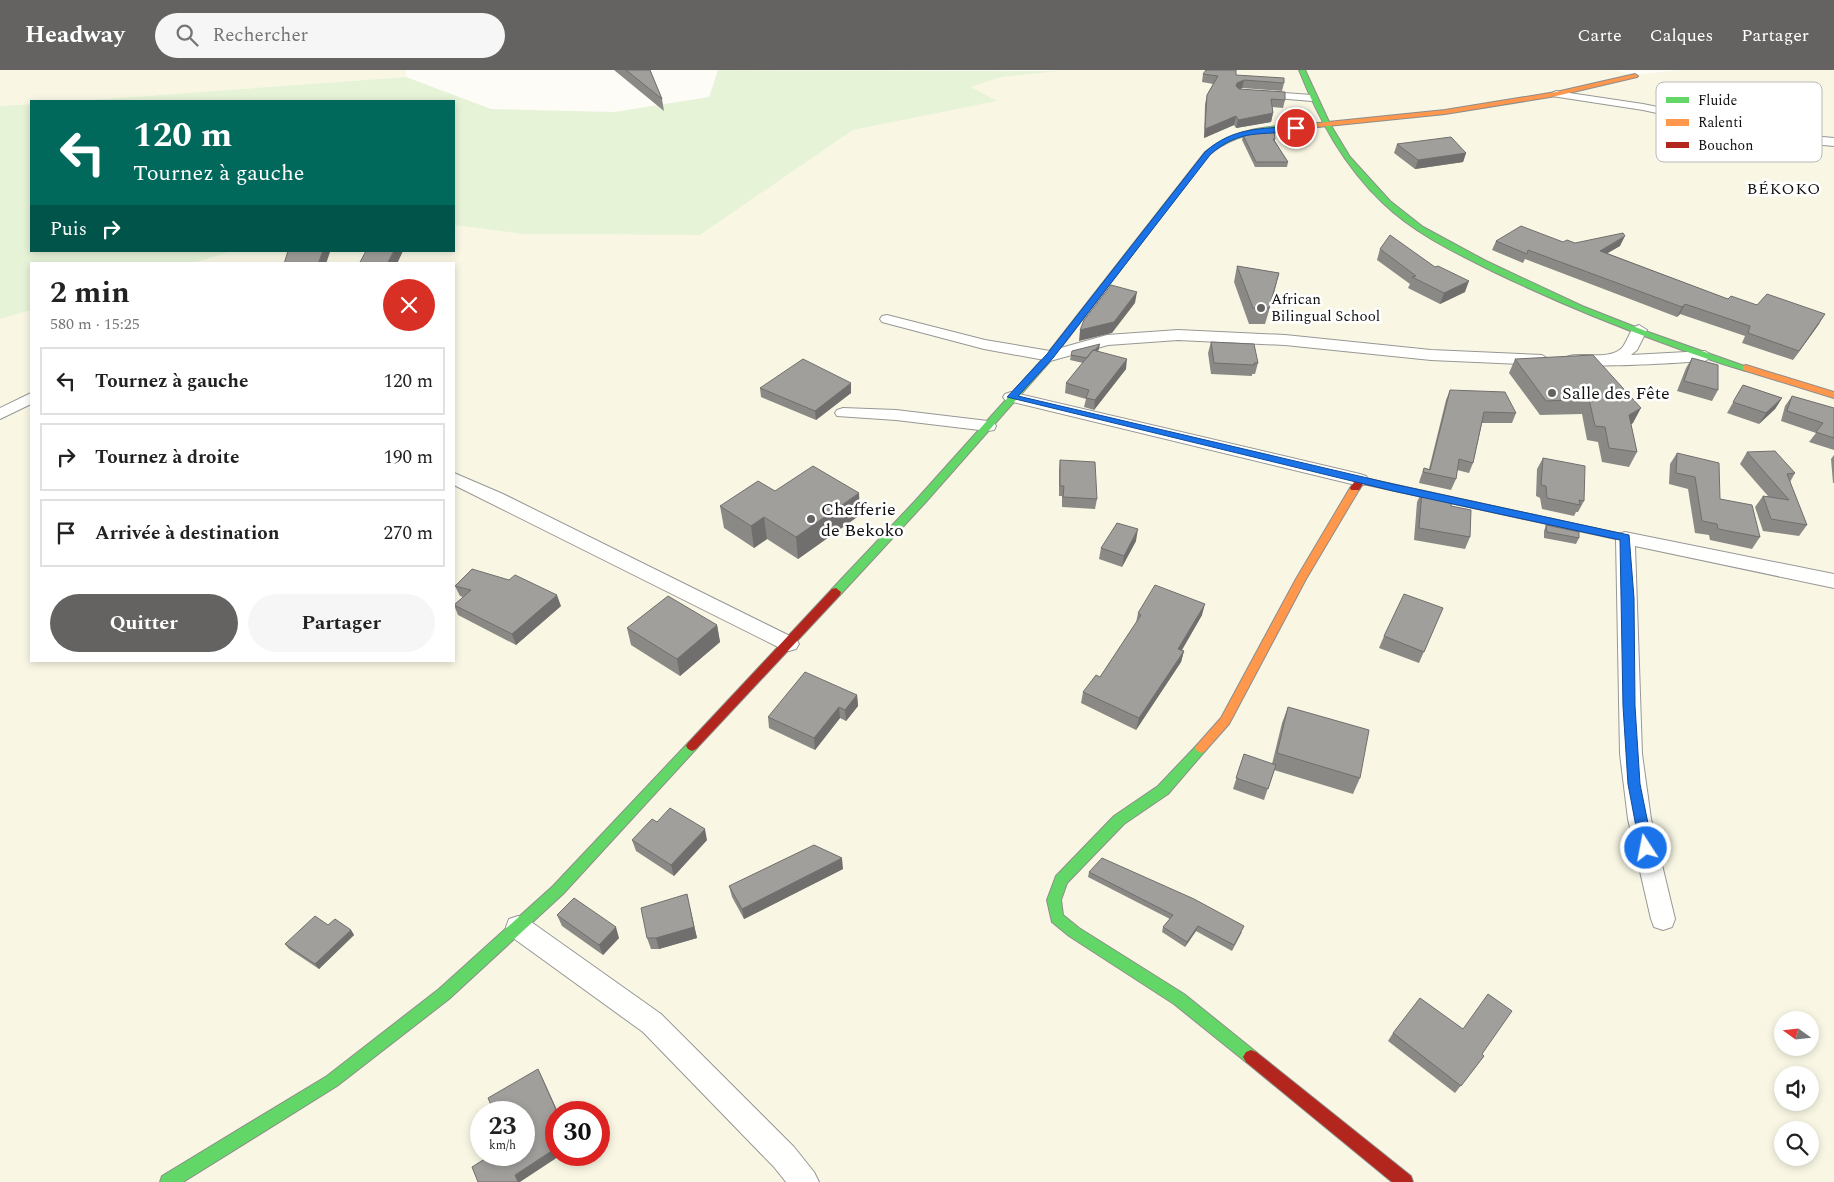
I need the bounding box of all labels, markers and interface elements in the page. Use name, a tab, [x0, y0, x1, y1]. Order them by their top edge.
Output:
search box	[155, 13, 505, 58]
text: Headway	[25, 17, 125, 53]
icon: search	[173, 21, 201, 49]
text: Rechercher	[213, 21, 308, 50]
text: Carte	[1578, 22, 1622, 49]
text: Calques	[1650, 22, 1713, 49]
text: Partager	[1741, 22, 1809, 49]
legend	[1656, 82, 1822, 162]
text: Fluide	[1698, 90, 1737, 111]
pin	[1275, 107, 1317, 149]
text: 120 m	[133, 109, 232, 162]
text: Ralenti	[1698, 112, 1743, 133]
icon: arrive	[1282, 114, 1310, 142]
icon: left	[50, 120, 115, 185]
text: Bouchon	[1698, 135, 1753, 156]
text: Tournez à gauche	[133, 157, 304, 190]
district label: BÉKOKO	[1747, 177, 1821, 201]
text: Puis	[50, 215, 87, 244]
icon: right	[97, 215, 125, 243]
text: 2 min	[50, 270, 130, 316]
button: close	[383, 279, 435, 331]
place label: African Bilingual School	[1271, 288, 1380, 328]
marker: African Bilingual School	[1255, 302, 1267, 314]
text: 580 m · 15:25	[50, 312, 140, 336]
icon: left	[52, 367, 80, 395]
text: Tournez à gauche	[95, 367, 248, 396]
text: 120 m	[383, 367, 433, 396]
place label: Salle des Fête	[1562, 380, 1670, 407]
marker: Salle des Fête	[1546, 387, 1558, 399]
icon: right	[52, 443, 80, 471]
text: Tournez à droite	[95, 443, 239, 472]
text: 190 m	[383, 443, 433, 472]
place label: Chefferie de Bekoko	[821, 496, 904, 544]
marker: Chefferie de Bekoko	[805, 513, 817, 525]
icon: arrive	[52, 519, 80, 547]
text: Arrivée à destination	[95, 519, 279, 548]
text: 270 m	[383, 519, 433, 548]
button: Quitter	[50, 594, 238, 652]
button: Partager	[248, 594, 435, 652]
position arrow	[1619, 821, 1671, 873]
north arrow	[1774, 1011, 1819, 1056]
map controls	[1774, 1011, 1819, 1166]
button: sound	[1774, 1066, 1819, 1111]
speed limit sign: 30	[545, 1101, 610, 1166]
text: 23	[488, 1108, 517, 1146]
button: search	[1774, 1121, 1819, 1166]
text: km/h	[489, 1136, 516, 1155]

